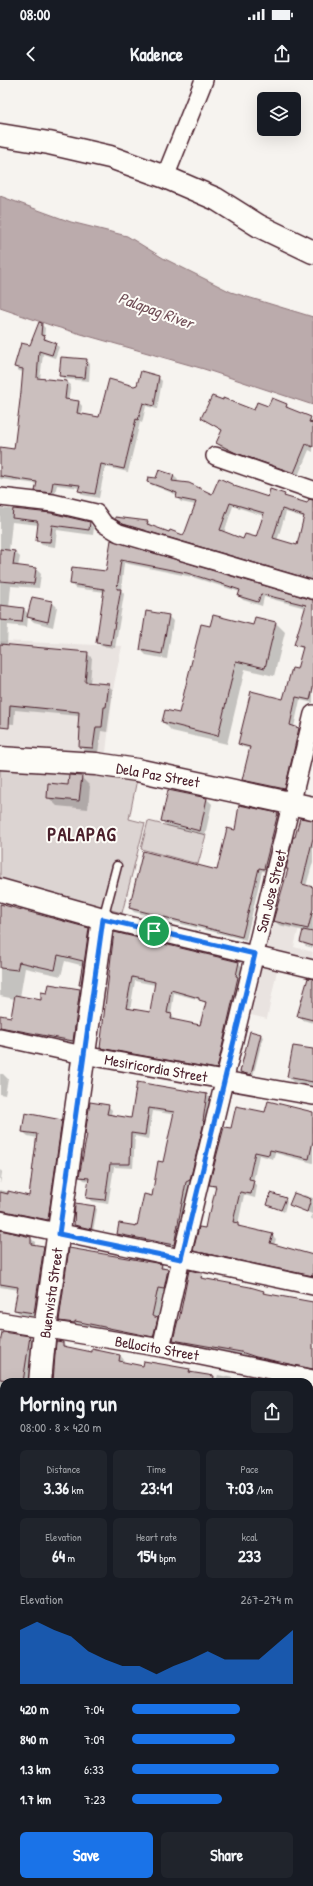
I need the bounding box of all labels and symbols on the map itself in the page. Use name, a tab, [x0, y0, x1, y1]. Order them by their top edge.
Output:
water label: Palapag River	[115, 286, 198, 334]
street label: Dela Paz Street	[115, 757, 202, 793]
district label: PALAPAG	[47, 821, 117, 847]
street label: San Jose Street	[251, 847, 292, 935]
pin	[137, 914, 171, 948]
street label: Mesiricordia Street	[103, 1049, 210, 1088]
street label: Buenvista Street	[34, 1246, 68, 1339]
street label: Bellocito Street	[113, 1330, 201, 1366]

